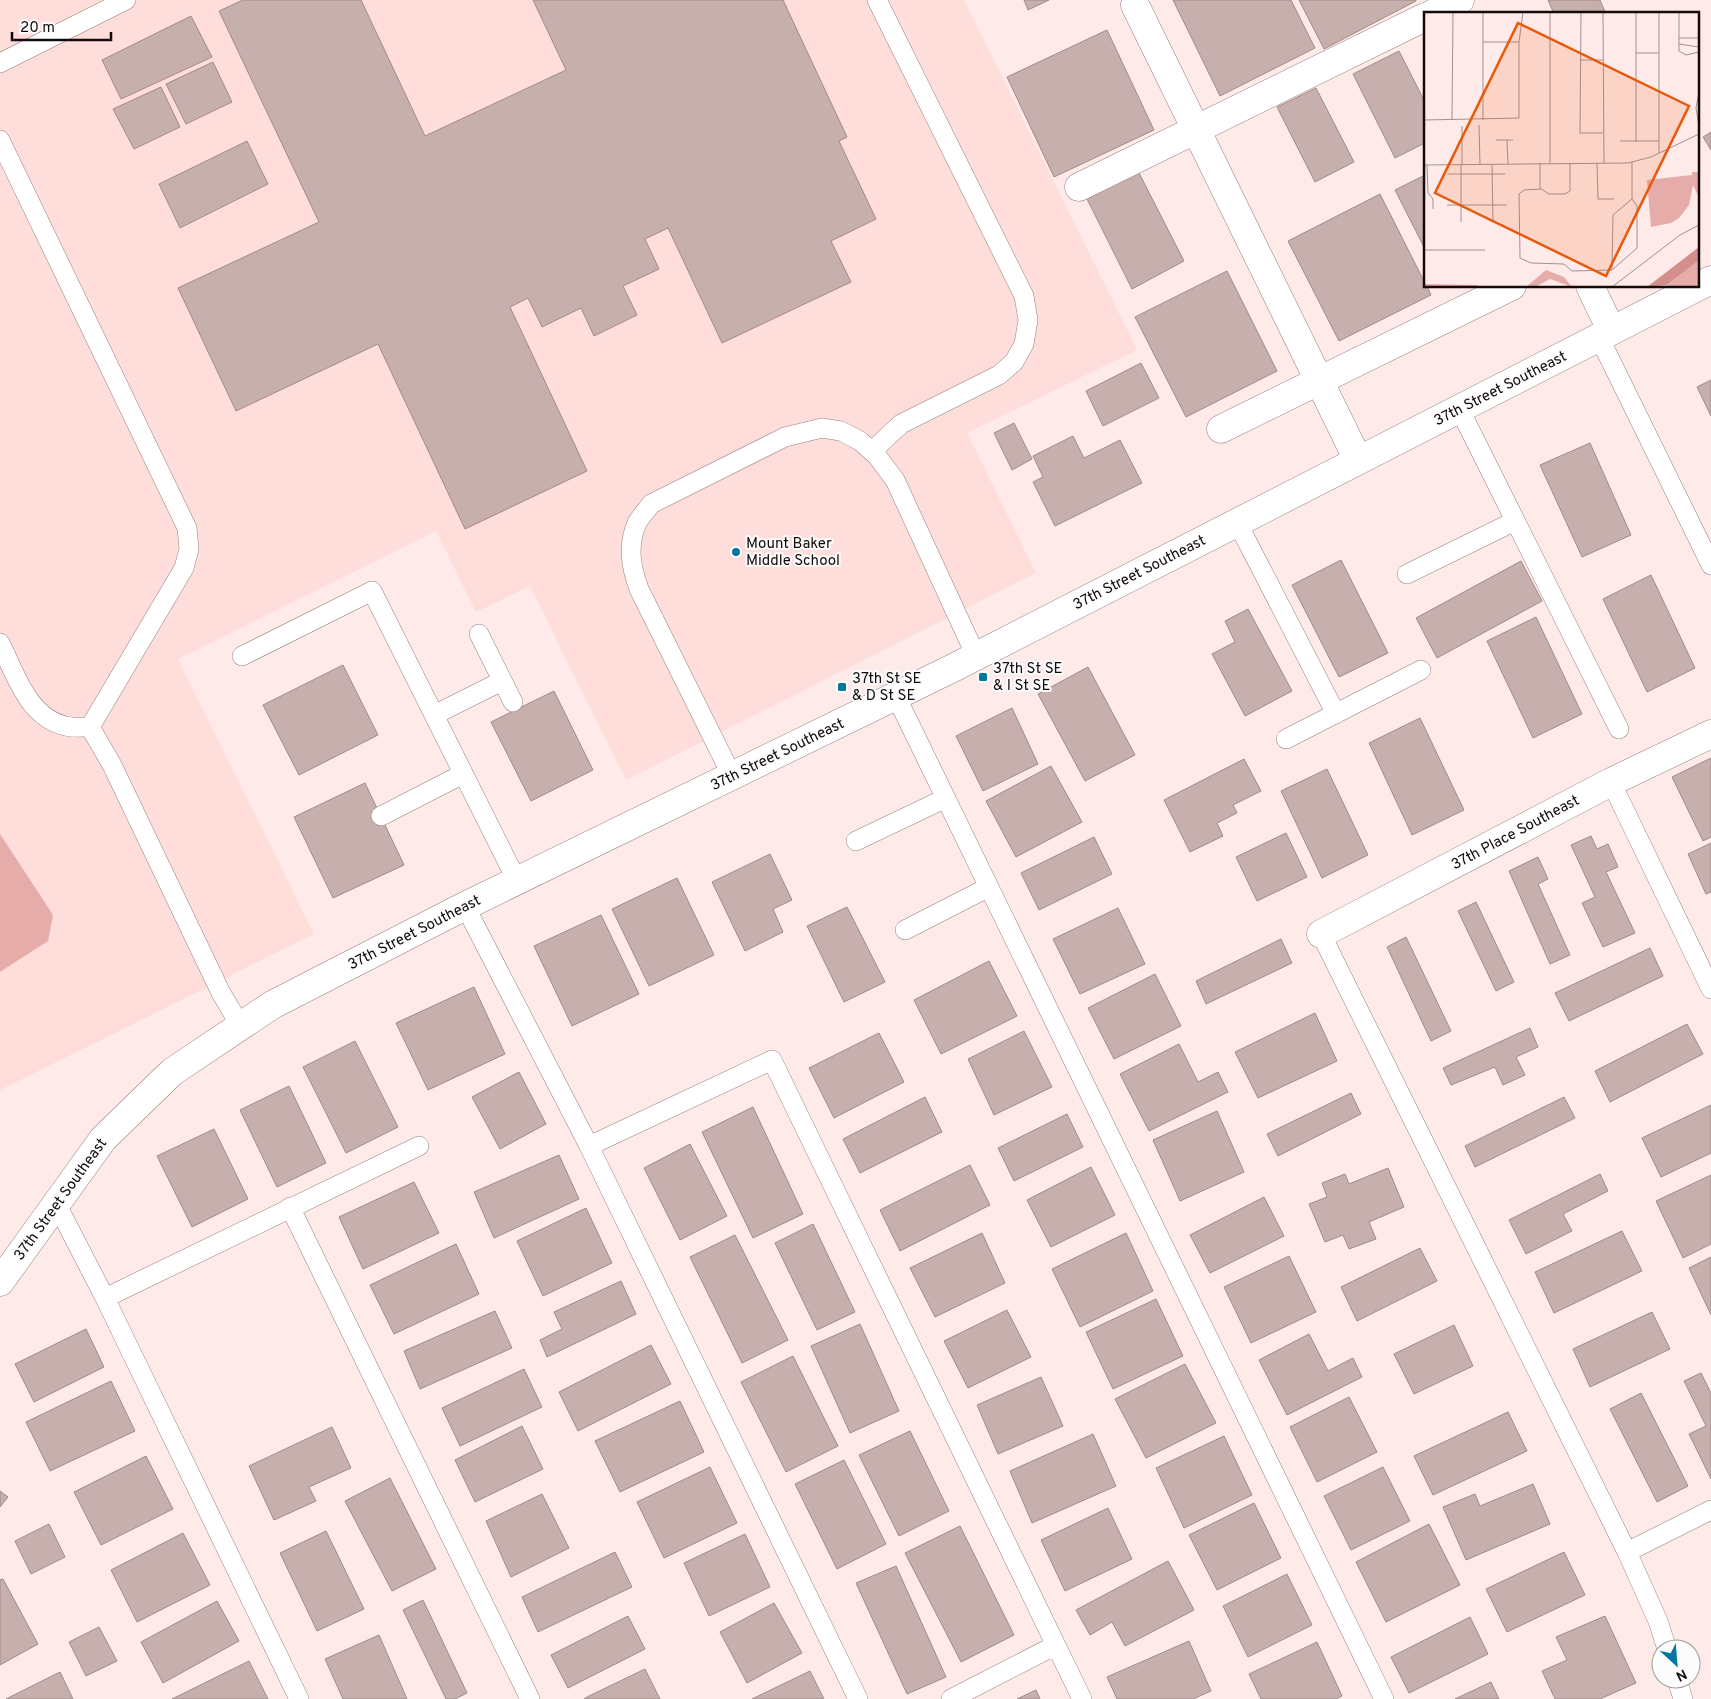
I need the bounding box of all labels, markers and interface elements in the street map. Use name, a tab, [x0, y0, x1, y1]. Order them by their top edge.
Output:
scale bar	[12, 10, 111, 42]
inset map	[1424, 12, 1698, 288]
text: 20 m	[20, 19, 55, 38]
street label: 37th Street Southeast	[1431, 348, 1570, 431]
street label: 37th Street Southeast	[1070, 532, 1209, 615]
place label: Mount Baker Middle School	[746, 535, 840, 571]
marker: Mount Baker Middle School	[730, 546, 742, 558]
place label: 37th St SE & I St SE	[993, 660, 1063, 696]
place label: 37th St SE & D St SE	[852, 670, 922, 706]
marker: 37th St SE & I St SE	[977, 671, 989, 683]
marker: 37th St SE & D St SE	[836, 681, 848, 693]
street label: 37th Street Southeast	[708, 715, 848, 796]
street label: 37th Place Southeast	[1448, 792, 1583, 875]
street label: 37th Street Southeast	[345, 892, 484, 975]
street label: 37th Street Southeast	[10, 1135, 112, 1265]
north arrow	[1651, 1639, 1701, 1689]
text: N	[1673, 1664, 1689, 1684]

